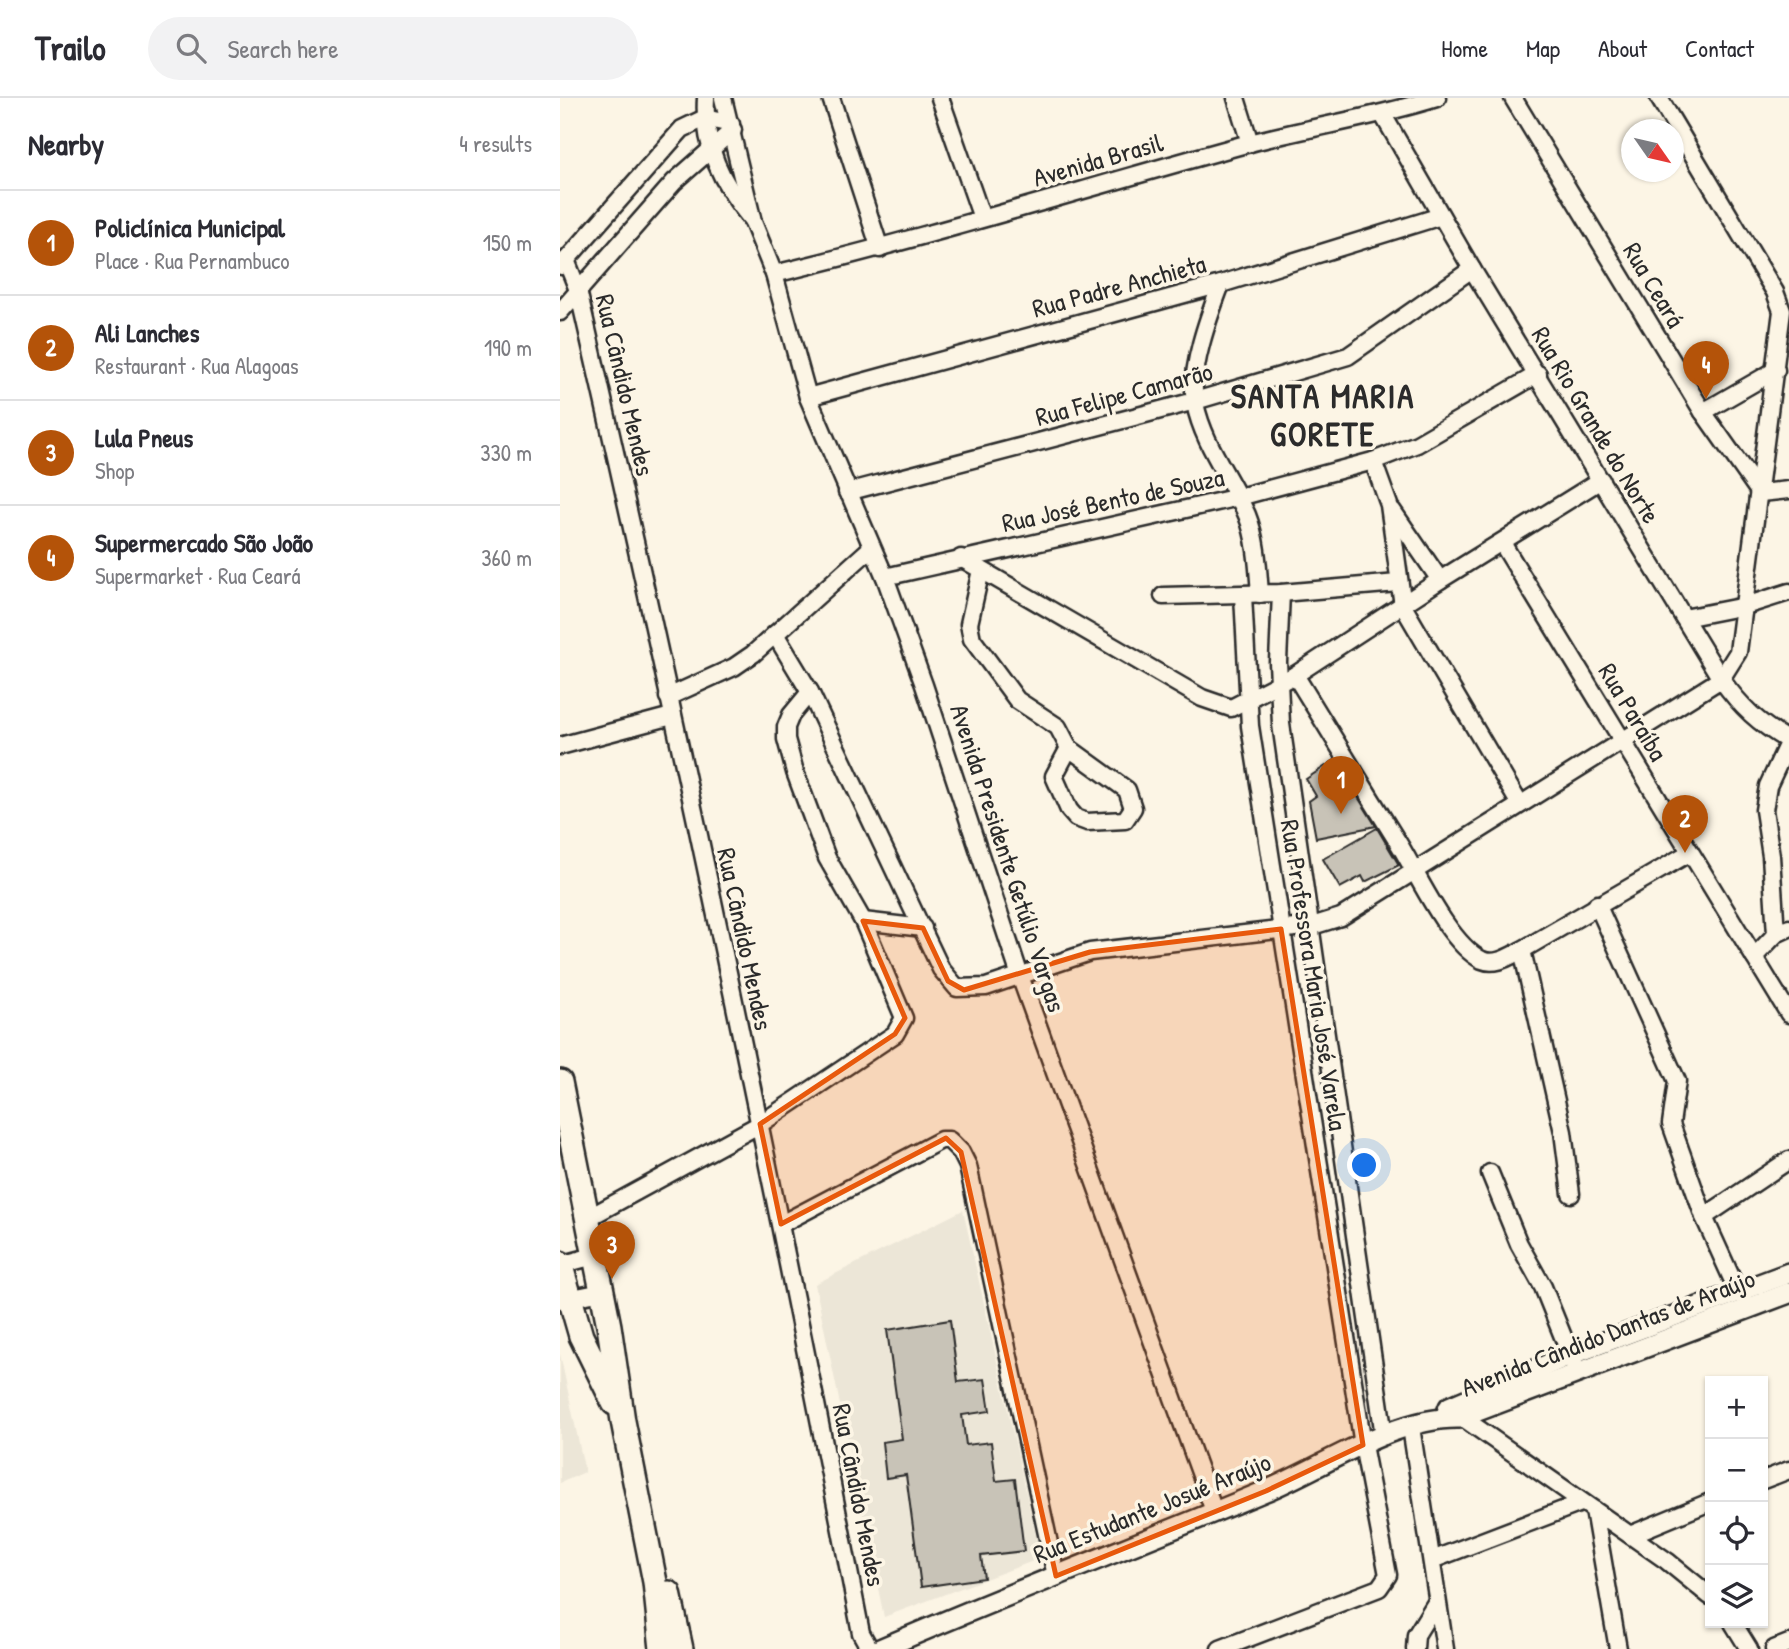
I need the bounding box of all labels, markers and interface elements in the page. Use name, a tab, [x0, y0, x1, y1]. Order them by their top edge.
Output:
search box	[148, 17, 638, 80]
text: Trailo	[35, 26, 106, 70]
icon: search	[172, 29, 210, 67]
text: Search here	[228, 31, 339, 66]
text: Home	[1441, 32, 1488, 64]
text: Map	[1526, 32, 1560, 64]
text: About	[1598, 32, 1647, 64]
text: Contact	[1685, 32, 1754, 64]
north arrow	[1621, 119, 1684, 182]
text: Nearby	[28, 124, 104, 164]
street label: Avenida Brasil	[1029, 124, 1167, 195]
text: 4 results	[459, 128, 532, 159]
text: Policlínica Municipal	[95, 210, 285, 245]
text: 1	[47, 227, 55, 258]
text: 150 m	[483, 227, 532, 258]
street label: Rua Ceará	[1615, 236, 1693, 334]
text: Place · Rua Pernambuco	[95, 245, 289, 276]
street label: Rua Padre Anchieta	[1028, 246, 1210, 325]
street label: Rua Cândido Mendes	[588, 291, 663, 479]
text: Ali Lanches	[95, 315, 199, 350]
street label: Rua Rio Grande do Norte	[1524, 320, 1669, 530]
text: 2	[46, 332, 56, 363]
text: 190 m	[484, 332, 532, 363]
pin: 4	[1683, 341, 1729, 399]
text: Restaurant · Rua Alagoas	[95, 350, 299, 381]
street label: Rua Felipe Camarão	[1032, 353, 1216, 434]
district label: SANTA MARIA GORETE	[1231, 374, 1415, 456]
text: Lula Pneus	[95, 420, 193, 455]
text: 3	[46, 437, 56, 468]
text: 330 m	[480, 437, 532, 468]
text: Shop	[95, 455, 134, 486]
street label: Rua José Bento de Souza	[999, 459, 1227, 540]
text: Supermercado São João	[95, 525, 313, 560]
text: 4	[47, 542, 55, 573]
text: 360 m	[481, 542, 532, 573]
text: Supermarket · Rua Ceará	[95, 560, 301, 591]
street label: Rua Paraíba	[1591, 656, 1676, 767]
street label: Avenida Presidente Getúlio Vargas	[942, 700, 1075, 1016]
pin: 1	[1318, 756, 1364, 814]
pin: 2	[1662, 795, 1708, 853]
street label: Rua Professora Maria José Varela	[1273, 817, 1356, 1133]
street label: Rua Cândido Mendes	[709, 845, 782, 1033]
your location	[1347, 1148, 1381, 1182]
pin: 3	[589, 1221, 635, 1279]
street label: Avenida Cândido Dantas de Araújo	[1456, 1260, 1760, 1405]
map controls	[1705, 1376, 1768, 1628]
button: +	[1705, 1376, 1768, 1439]
street label: Rua Cândido Mendes	[825, 1401, 894, 1589]
button: −	[1705, 1439, 1768, 1502]
street label: Rua Estudante Josué Araújo	[1028, 1444, 1276, 1571]
button: locate	[1705, 1502, 1768, 1565]
button: layers	[1705, 1565, 1768, 1628]

